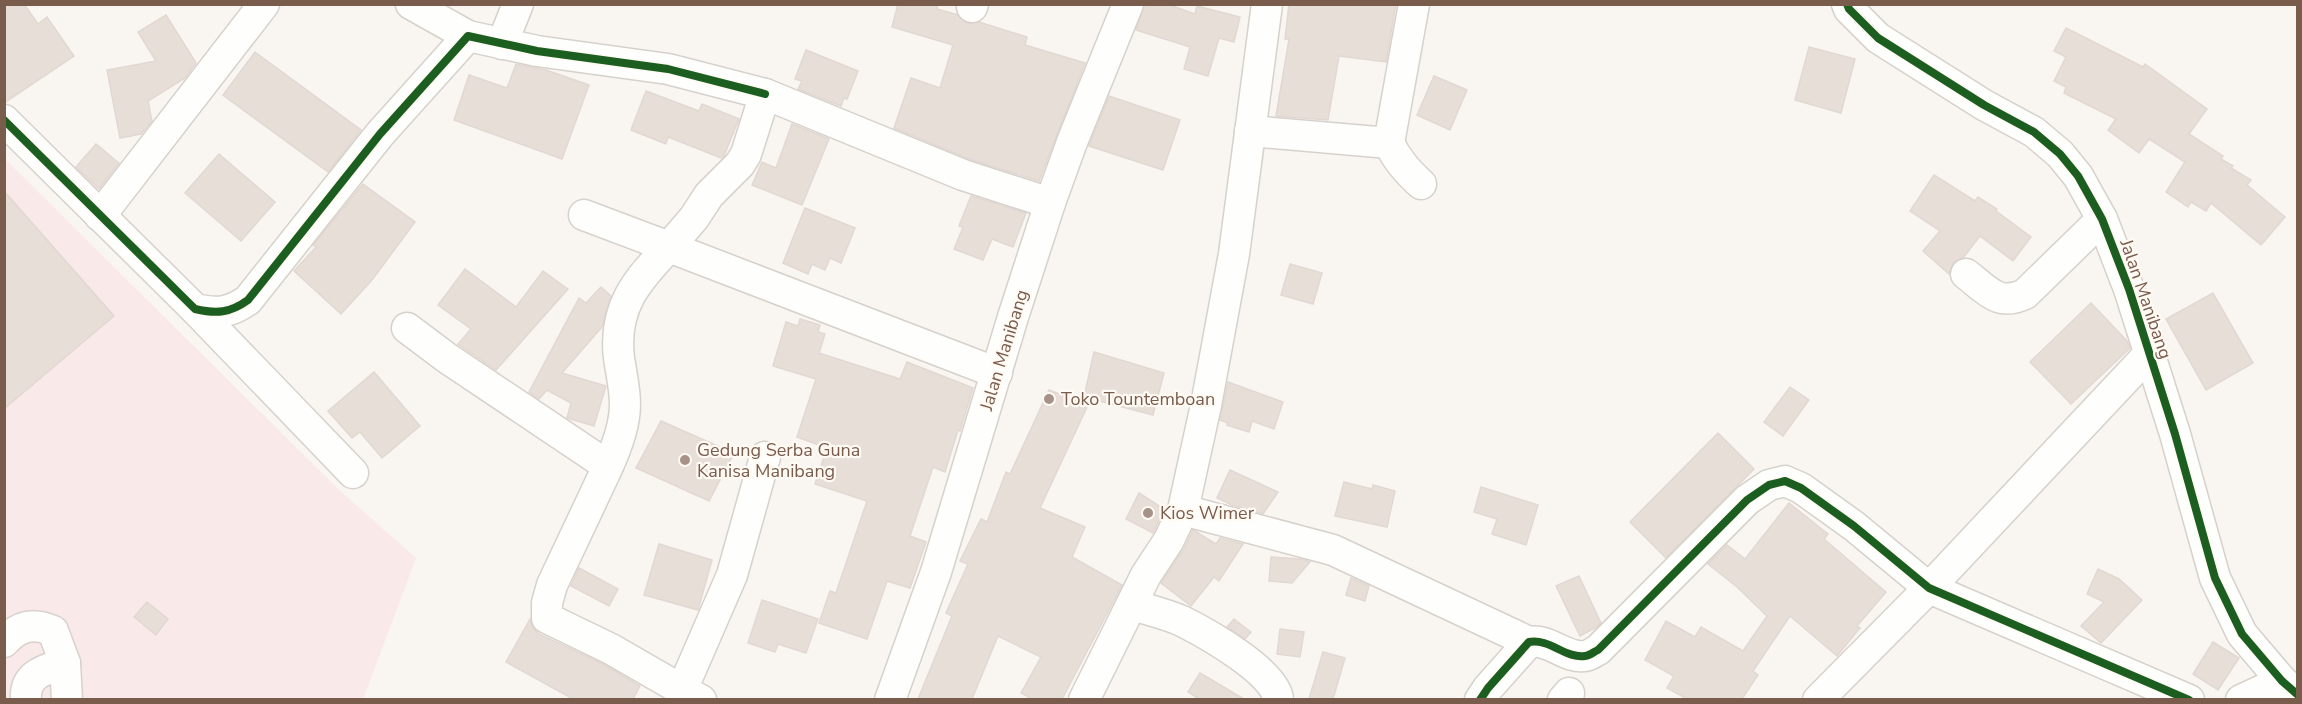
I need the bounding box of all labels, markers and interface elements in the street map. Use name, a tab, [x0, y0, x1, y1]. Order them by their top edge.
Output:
street label: Jalan Manibang	[2114, 235, 2178, 362]
street label: Jalan Manibang	[974, 287, 1034, 414]
place label: Toko Tountemboan	[1061, 387, 1215, 411]
marker: Toko Tountemboan	[1042, 392, 1056, 406]
place label: Gedung Serba Guna Kanisa Manibang	[697, 438, 860, 483]
marker: Gedung Serba Guna Kanisa Manibang	[678, 453, 692, 467]
place label: Kios Wimer	[1160, 501, 1255, 525]
marker: Kios Wimer	[1141, 506, 1155, 520]

